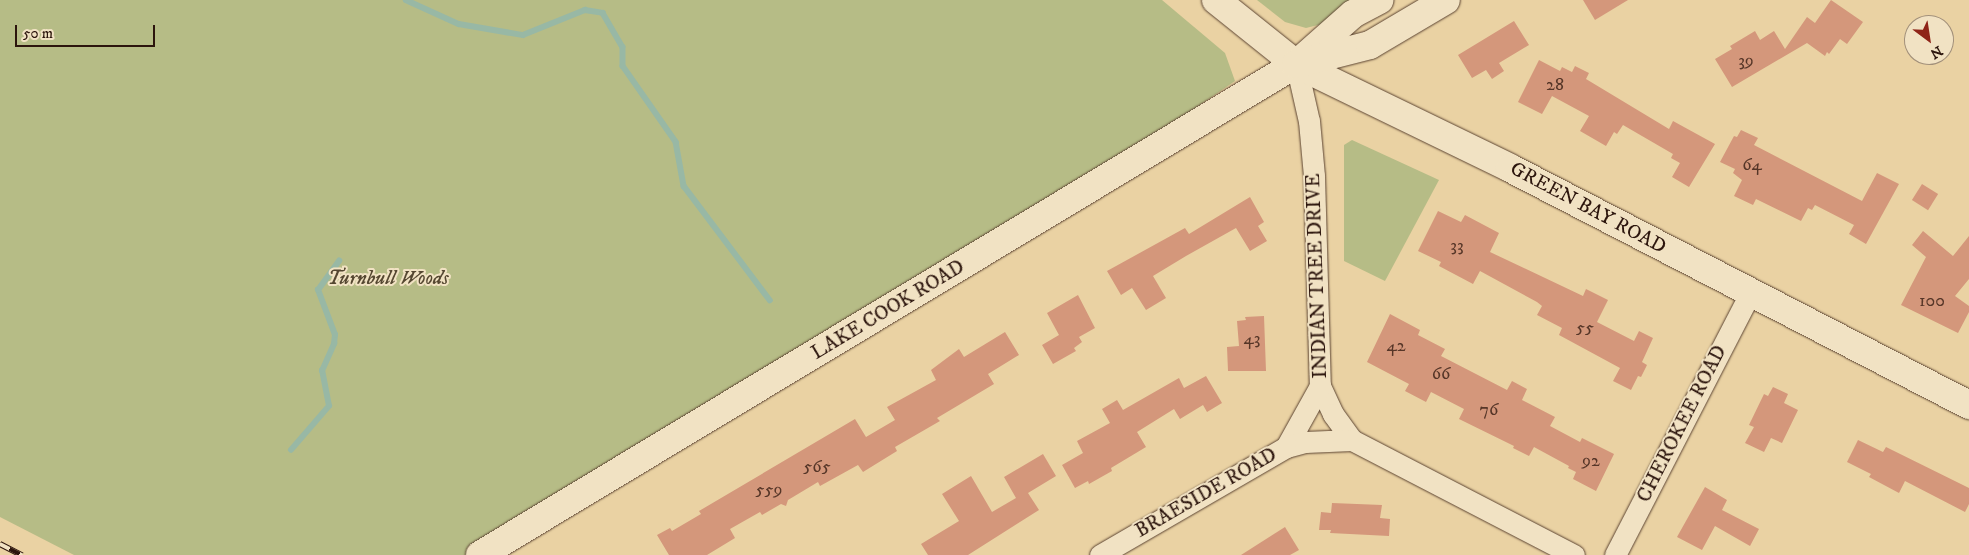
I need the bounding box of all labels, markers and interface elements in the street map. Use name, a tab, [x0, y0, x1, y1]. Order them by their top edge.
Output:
scale bar	[18, 15, 158, 47]
north arrow	[1904, 15, 1954, 65]
text: 50 m	[23, 24, 53, 43]
text: N	[1927, 41, 1946, 63]
house number: 39	[1738, 50, 1754, 72]
house number: 28	[1546, 74, 1564, 96]
house number: 64	[1742, 154, 1762, 176]
street label: GREEN BAY ROAD	[1506, 157, 1670, 259]
street label: INDIAN TREE DRIVE	[1301, 173, 1333, 379]
house number: 33	[1450, 235, 1464, 257]
street label: LAKE COOK ROAD	[807, 255, 969, 365]
park label: Turnbull Woods	[327, 266, 449, 290]
house number: 100	[1919, 290, 1945, 312]
house number: 55	[1576, 317, 1594, 339]
house number: 43	[1243, 328, 1261, 350]
house number: 42	[1386, 335, 1406, 357]
street label: CHEROKEE ROAD	[1632, 342, 1732, 506]
house number: 66	[1432, 363, 1450, 385]
house number: 76	[1480, 399, 1498, 421]
street label: BRAESIDE ROAD	[1131, 443, 1281, 543]
house number: 92	[1582, 450, 1600, 472]
house number: 565	[803, 456, 831, 478]
house number: 559	[756, 479, 782, 501]

